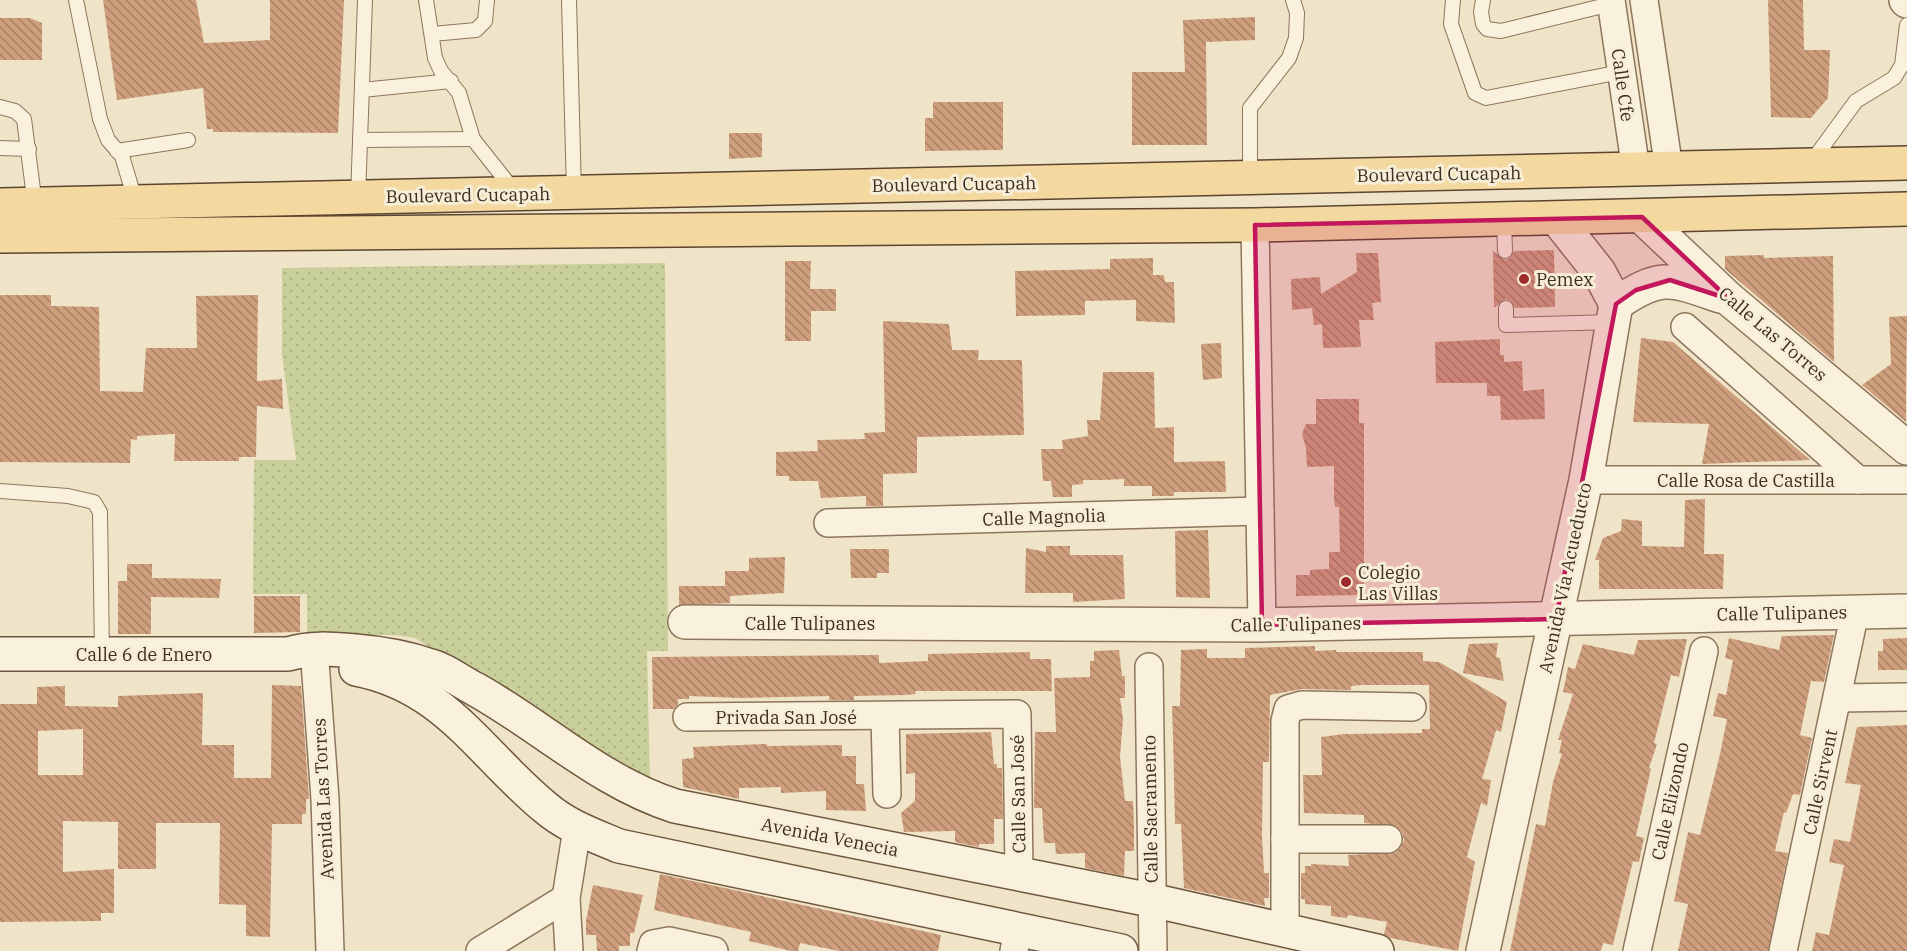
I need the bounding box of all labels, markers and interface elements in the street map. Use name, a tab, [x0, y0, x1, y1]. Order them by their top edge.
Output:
street label: Calle Cfe	[1607, 47, 1639, 123]
street label: Boulevard Cucapah	[1356, 161, 1522, 187]
street label: Boulevard Cucapah	[871, 171, 1037, 197]
street label: Boulevard Cucapah	[385, 182, 551, 208]
place label: Pemex	[1536, 268, 1593, 291]
marker: Pemex	[1517, 272, 1531, 286]
street label: Calle Las Torres	[1714, 282, 1832, 386]
street label: Calle Rosa de Castilla	[1657, 469, 1835, 492]
street label: Avenida Vía Acueducto	[1534, 480, 1596, 676]
street label: Calle Magnolia	[982, 503, 1106, 531]
place label: Colegio Las Villas	[1358, 561, 1438, 605]
marker: Colegio Las Villas	[1339, 575, 1353, 589]
street label: Calle Tulipanes	[1717, 600, 1847, 626]
street label: Calle Tulipanes	[1231, 611, 1361, 637]
street label: Calle Tulipanes	[745, 612, 875, 635]
street label: Calle 6 de Enero	[76, 643, 212, 666]
street label: Privada San José	[715, 706, 857, 729]
street label: Avenida Las Torres	[307, 717, 339, 881]
street label: Calle Sirvent	[1798, 727, 1842, 837]
street label: Calle San José	[1005, 734, 1031, 854]
street label: Calle Sacramento	[1137, 735, 1163, 883]
street label: Calle Elizondo	[1646, 740, 1694, 862]
street label: Avenida Venecia	[759, 812, 901, 862]

